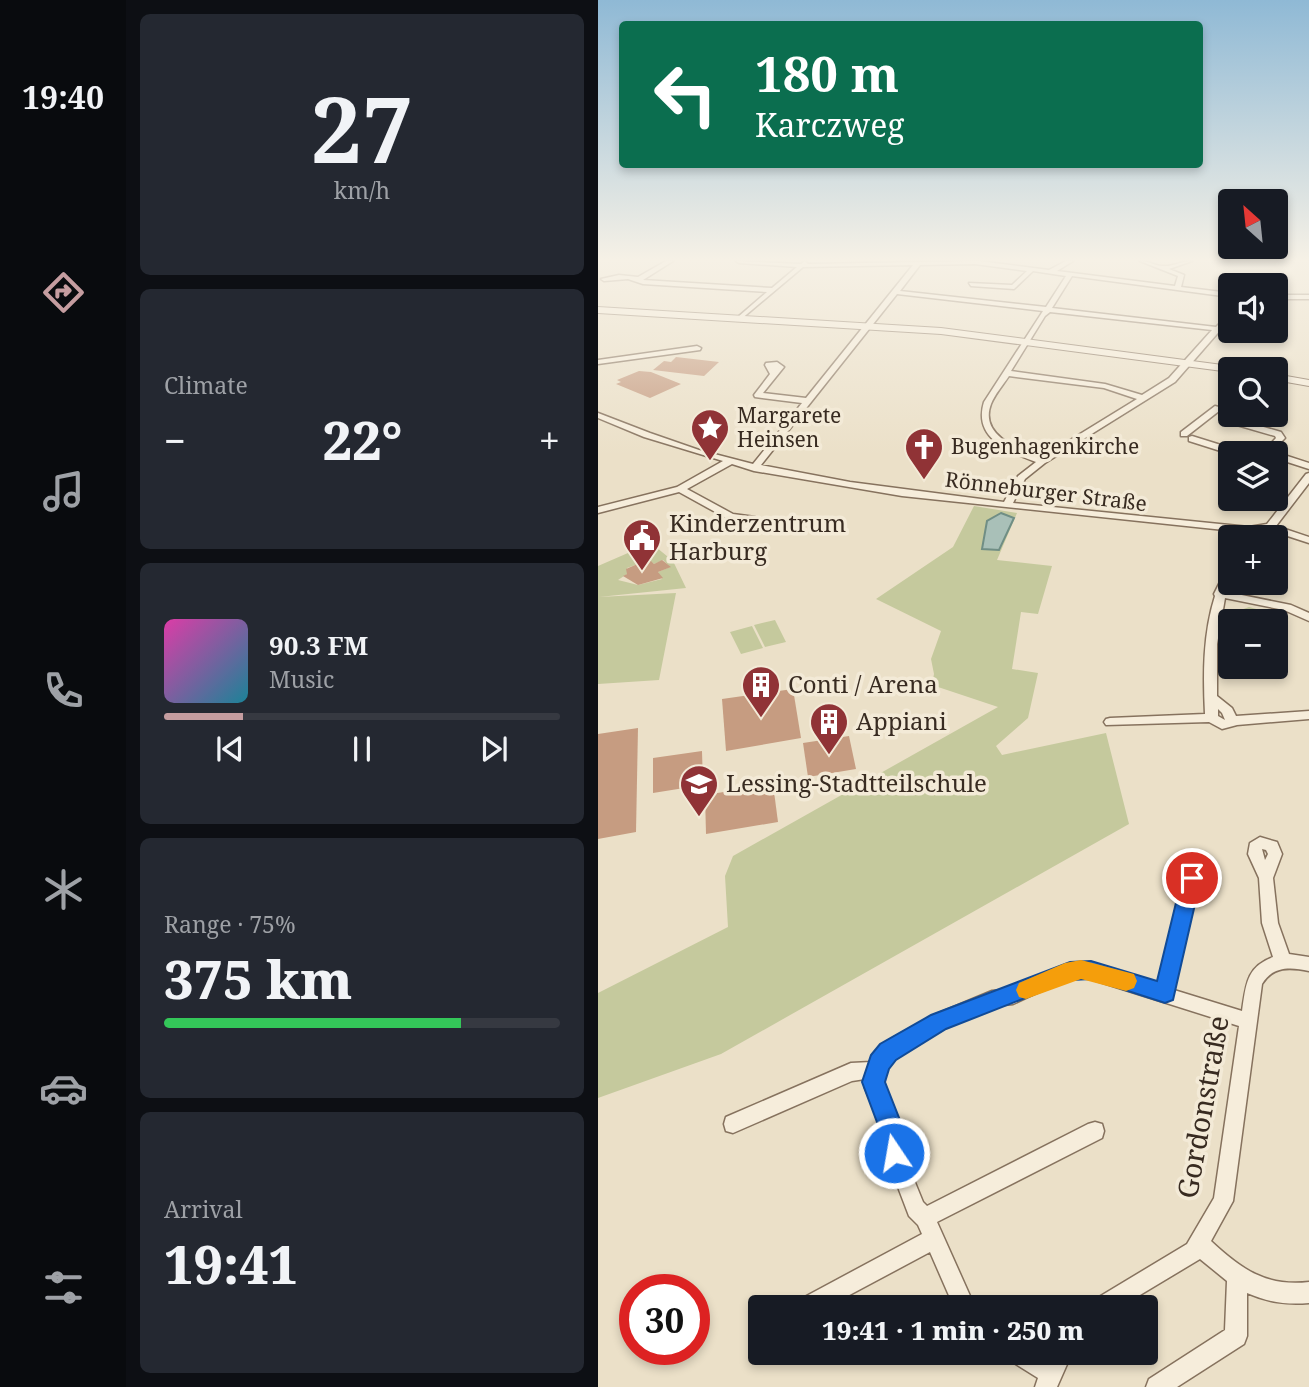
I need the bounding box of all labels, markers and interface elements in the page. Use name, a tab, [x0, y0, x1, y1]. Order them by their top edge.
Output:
text: 180 m	[755, 40, 899, 106]
icon: left	[640, 49, 731, 140]
text: 27	[311, 66, 413, 190]
text: 19:40	[22, 75, 104, 118]
text: Karczweg	[755, 103, 905, 146]
text: km/h	[334, 174, 390, 206]
north arrow	[1218, 189, 1288, 259]
map controls	[1218, 189, 1288, 679]
icon: directions	[39, 268, 88, 317]
button: sound	[1218, 273, 1288, 343]
button: search	[1218, 357, 1288, 427]
text: Climate	[164, 369, 248, 401]
place label: Margarete Heinsen	[737, 401, 841, 453]
text: 22°	[322, 404, 402, 475]
place icon: Margarete Heinsen	[689, 407, 731, 462]
text: −	[164, 414, 186, 466]
text: +	[539, 414, 560, 466]
church icon: Bugenhagenkirche	[903, 426, 945, 481]
place label: Bugenhagenkirche	[951, 432, 1139, 460]
button: layers	[1218, 441, 1288, 511]
street label: Rönneburger Straße	[944, 465, 1149, 517]
icon: music	[39, 467, 88, 516]
place label: Kinderzentrum Harburg	[669, 506, 846, 567]
public building icon: Kinderzentrum Harburg	[621, 517, 663, 572]
button: +	[1218, 525, 1288, 595]
button: −	[1218, 609, 1288, 679]
text: 90.3 FM	[269, 627, 368, 663]
text: Music	[269, 663, 334, 695]
building icon: Conti / Arena	[740, 664, 782, 719]
icon: phone	[39, 666, 88, 715]
place label: Conti / Arena	[788, 667, 938, 700]
building icon: Appiani	[808, 701, 850, 756]
place label: Appiani	[856, 704, 947, 737]
icon: previous	[211, 730, 249, 768]
icon: pause	[343, 730, 381, 768]
icon: next	[475, 730, 513, 768]
school or university icon: Lessing-Stadtteilschule	[678, 763, 720, 818]
place label: Lessing-Stadtteilschule	[726, 766, 987, 799]
pin	[1162, 848, 1222, 908]
icon: arrive	[1173, 859, 1211, 897]
icon: climate	[39, 865, 88, 914]
text: Range · 75%	[164, 908, 296, 940]
text: 375 km	[164, 943, 352, 1014]
street label: Gordonstraße	[1167, 1013, 1237, 1201]
icon: car	[39, 1064, 88, 1113]
position arrow	[857, 1116, 931, 1190]
text: Arrival	[164, 1193, 243, 1225]
text: 19:41	[164, 1228, 298, 1299]
icon: filters	[39, 1263, 88, 1312]
speed limit sign: 30	[619, 1274, 710, 1365]
text: 19:41 · 1 min · 250 m	[822, 1312, 1084, 1348]

